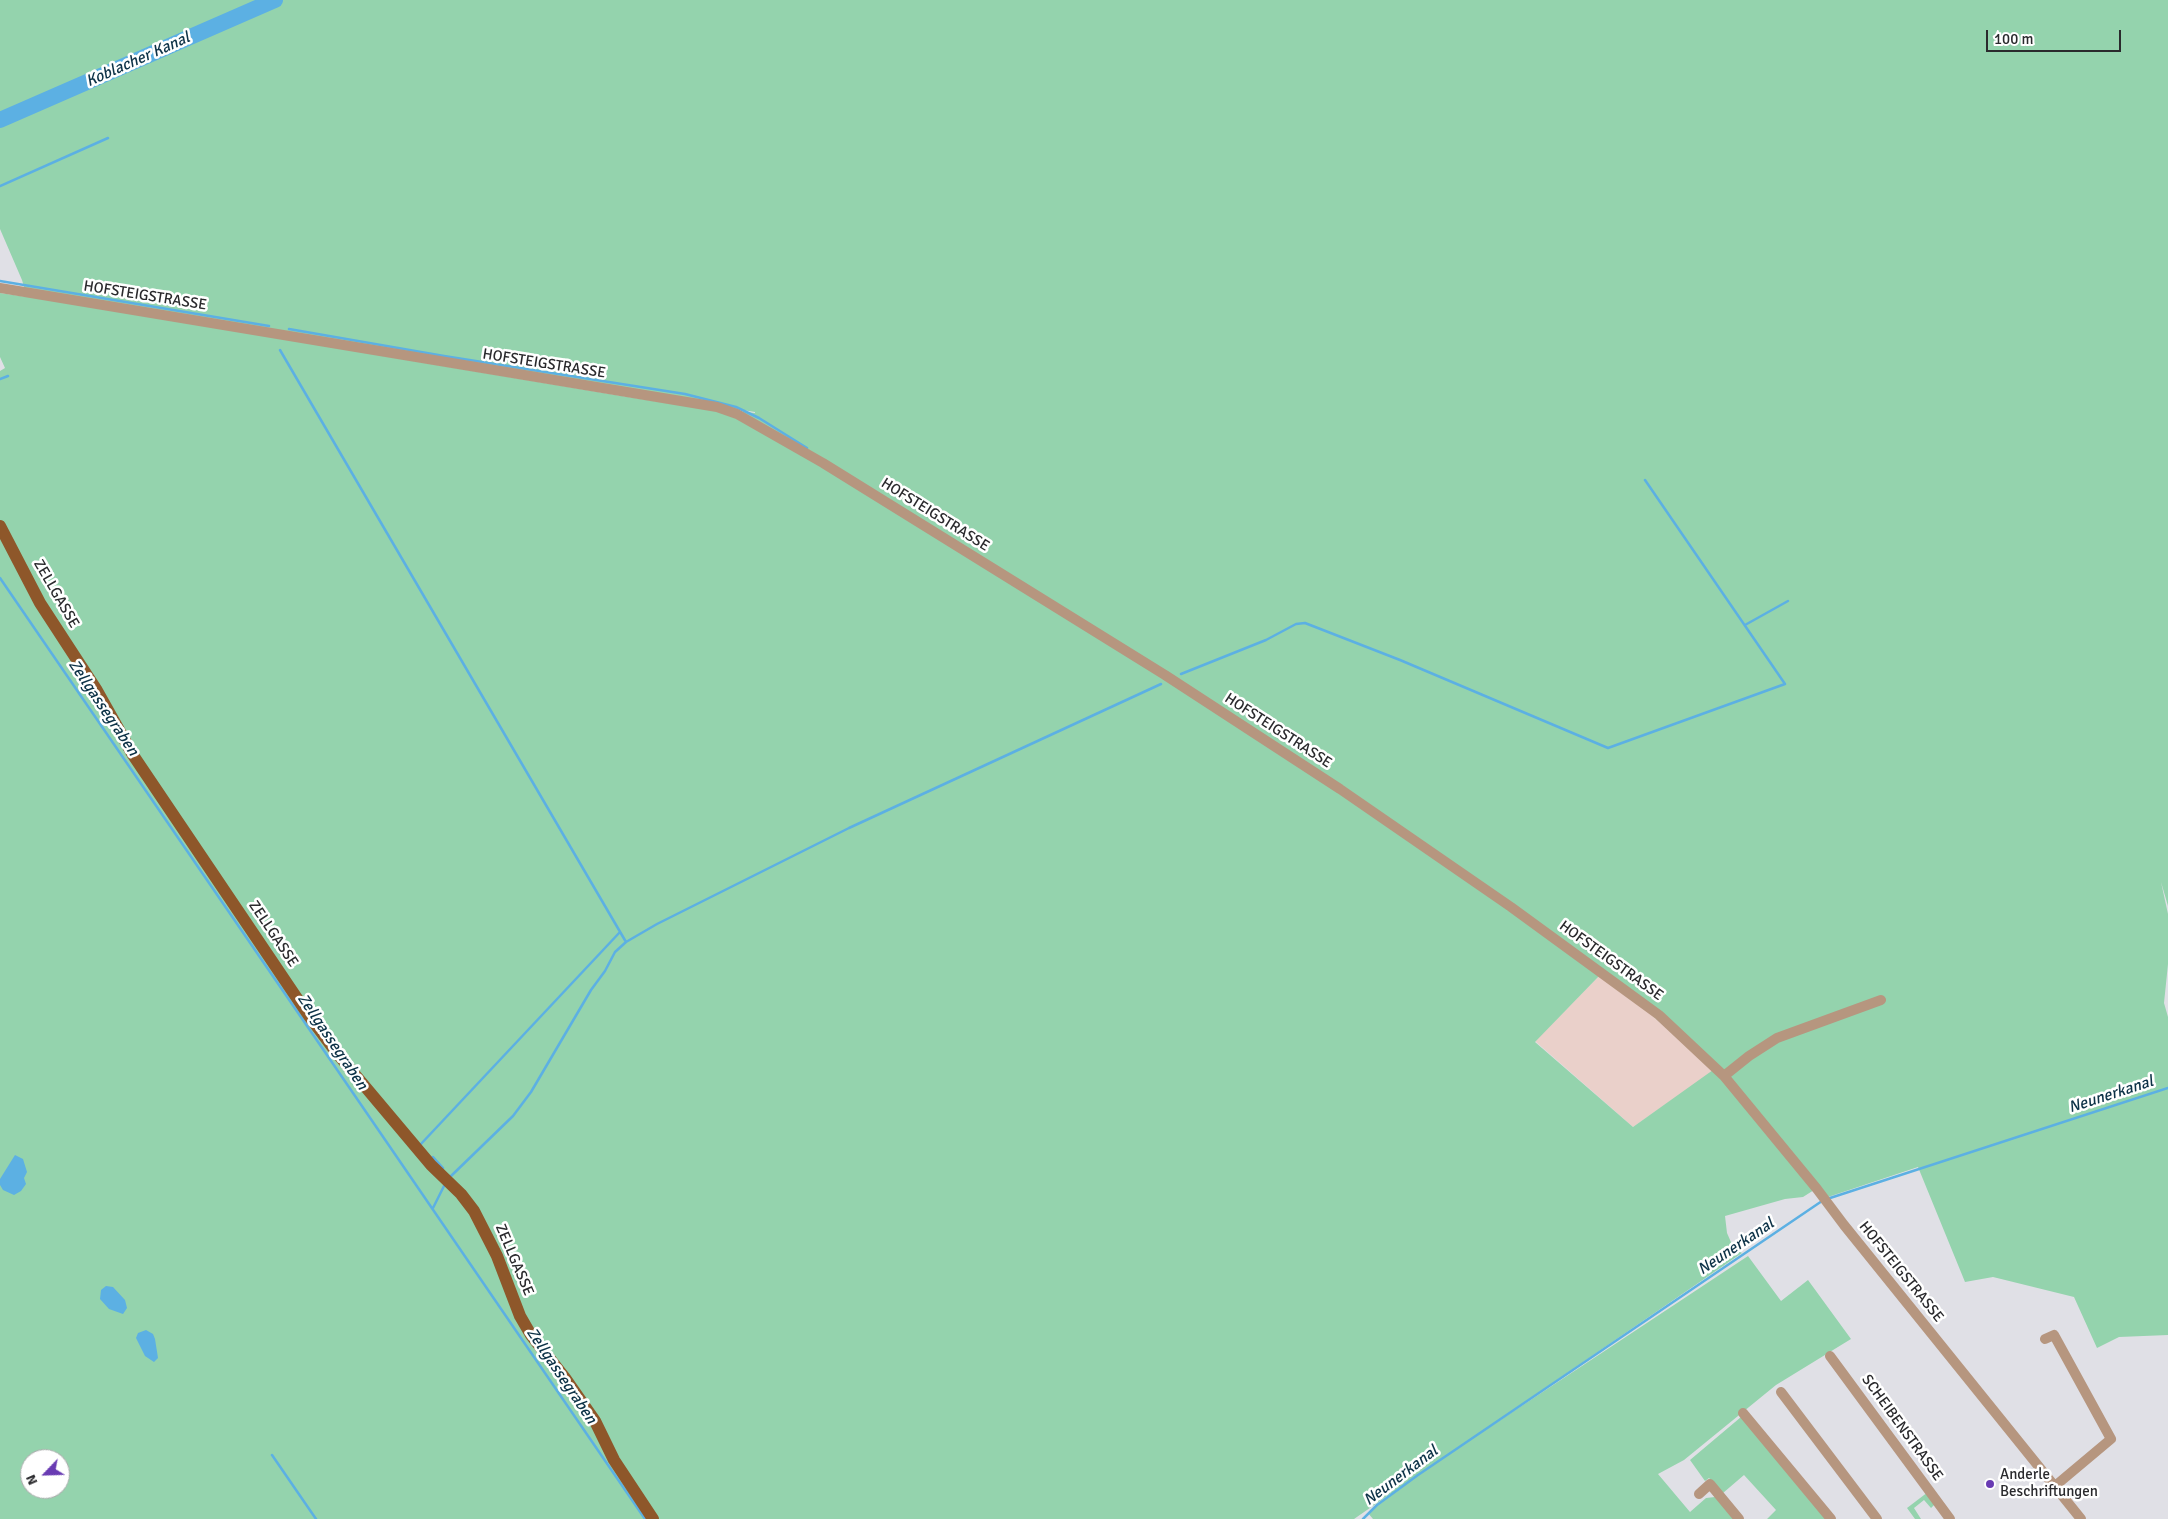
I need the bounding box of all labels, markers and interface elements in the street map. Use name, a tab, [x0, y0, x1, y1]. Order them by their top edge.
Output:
scale bar	[1988, 20, 2123, 52]
water label: Koblacher Kanal	[83, 29, 193, 91]
text: 100 m	[1994, 30, 2034, 48]
street label: HOFSTEIGSTRASSE	[82, 277, 208, 315]
street label: HOFSTEIGSTRASSE	[481, 345, 607, 383]
street label: HOFSTEIGSTRASSE	[878, 474, 992, 556]
street label: ZELLGASSE	[29, 557, 83, 631]
water label: Zellgassegraben	[64, 656, 142, 760]
street label: HOFSTEIGSTRASSE	[1221, 690, 1335, 772]
street label: ZELLGASSE	[244, 897, 302, 971]
street label: HOFSTEIGSTRASSE	[1555, 917, 1667, 1005]
water label: Zellgassegraben	[293, 990, 371, 1094]
water label: Neunerkanal	[2066, 1072, 2156, 1118]
water label: Neunerkanal	[1694, 1214, 1778, 1280]
street label: HOFSTEIGSTRASSE	[1855, 1218, 1947, 1326]
street label: ZELLGASSE	[491, 1222, 537, 1298]
water label: Zellgassegraben	[522, 1324, 600, 1428]
street label: SCHEIBENSTRASSE	[1857, 1371, 1947, 1485]
water label: Neunerkanal	[1360, 1442, 1442, 1510]
north arrow	[20, 1449, 70, 1499]
place label: Anderle Beschriftungen	[2000, 1466, 2098, 1501]
text: N	[22, 1472, 42, 1488]
marker: Anderle Beschriftungen	[1984, 1478, 1996, 1490]

